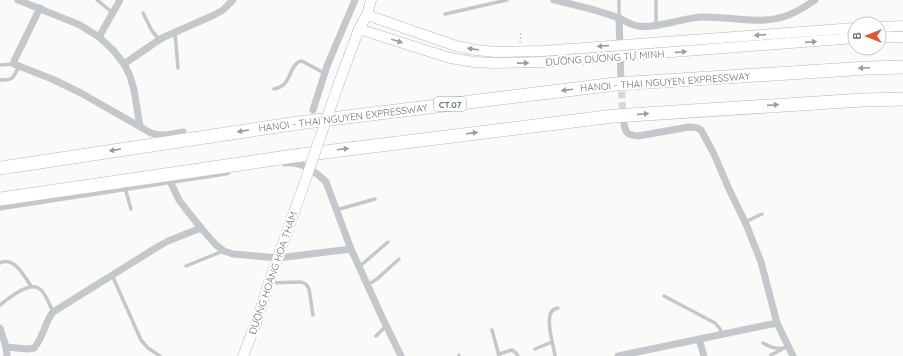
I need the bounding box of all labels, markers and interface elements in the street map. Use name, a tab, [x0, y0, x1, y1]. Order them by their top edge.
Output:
north arrow	[847, 16, 887, 56]
one-way arrow	[754, 31, 766, 38]
text: B	[850, 32, 864, 40]
one-way arrow	[391, 38, 403, 44]
one-way arrow	[805, 38, 817, 45]
one-way arrow	[597, 43, 609, 50]
one-way arrow	[467, 46, 479, 52]
street label: ĐƯỜNG DƯƠNG TỰ MINH	[545, 47, 665, 69]
one-way arrow	[675, 48, 687, 55]
one-way arrow	[517, 60, 530, 66]
one-way arrow	[858, 65, 870, 72]
street label: HANOI - THAI NGUYEN EXPRESSWAY	[580, 70, 751, 94]
one-way arrow	[561, 87, 573, 93]
road number: CT.07	[434, 97, 466, 111]
street label: HANOI - THAI NGUYEN EXPRESSWAY	[258, 101, 429, 135]
one-way arrow	[767, 102, 779, 109]
one-way arrow	[637, 110, 649, 117]
one-way arrow	[237, 128, 250, 134]
one-way arrow	[466, 130, 479, 136]
one-way arrow	[337, 146, 350, 153]
one-way arrow	[109, 147, 121, 153]
street label: ĐƯỜNG HOÀNG HOA THÁM	[246, 210, 300, 336]

